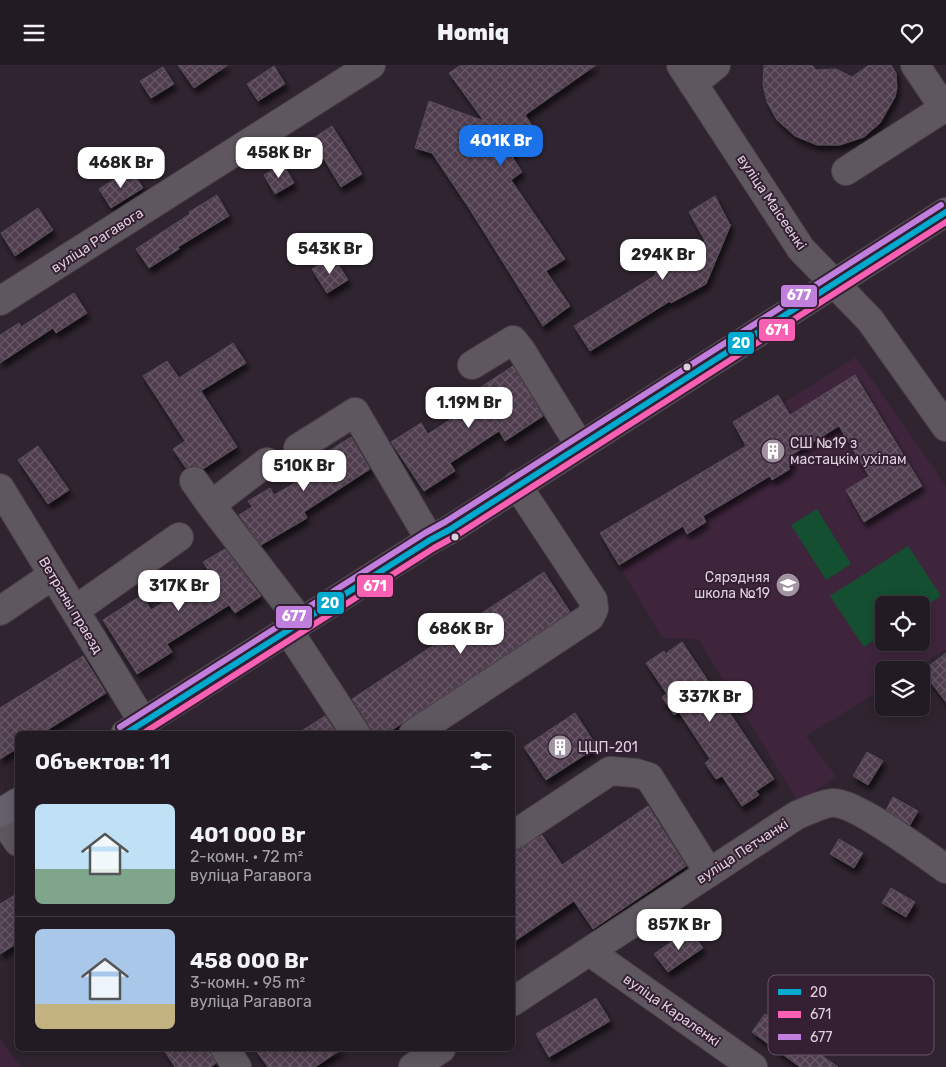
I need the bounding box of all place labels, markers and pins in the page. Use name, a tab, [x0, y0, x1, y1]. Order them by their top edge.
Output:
pin: 401K Br	[455, 124, 547, 167]
pin: 458K Br	[233, 137, 325, 179]
pin: 468K Br	[75, 147, 167, 189]
pin: 543K Br	[284, 233, 376, 275]
pin: 294K Br	[617, 239, 709, 281]
unlabelled marker	[682, 362, 692, 372]
pin: 1.19M Br	[417, 387, 521, 429]
place label: СШ №19 з мастацкім ухілам	[790, 435, 906, 468]
building icon: СШ №19 з мастацкім ухілам	[760, 438, 786, 464]
pin: 510K Br	[258, 449, 350, 492]
unlabelled marker	[450, 532, 460, 542]
pin: 317K Br	[133, 569, 225, 612]
place label: Сярэдняя школа №19	[694, 569, 770, 602]
school or university icon: Сярэдняя школа №19	[775, 572, 801, 598]
pin: 686K Br	[415, 613, 507, 655]
pin: 337K Br	[664, 681, 756, 723]
building icon: ЦЦП-201	[547, 734, 573, 760]
place label: ЦЦП-201	[578, 739, 638, 756]
pin: 857K Br	[633, 909, 725, 951]

